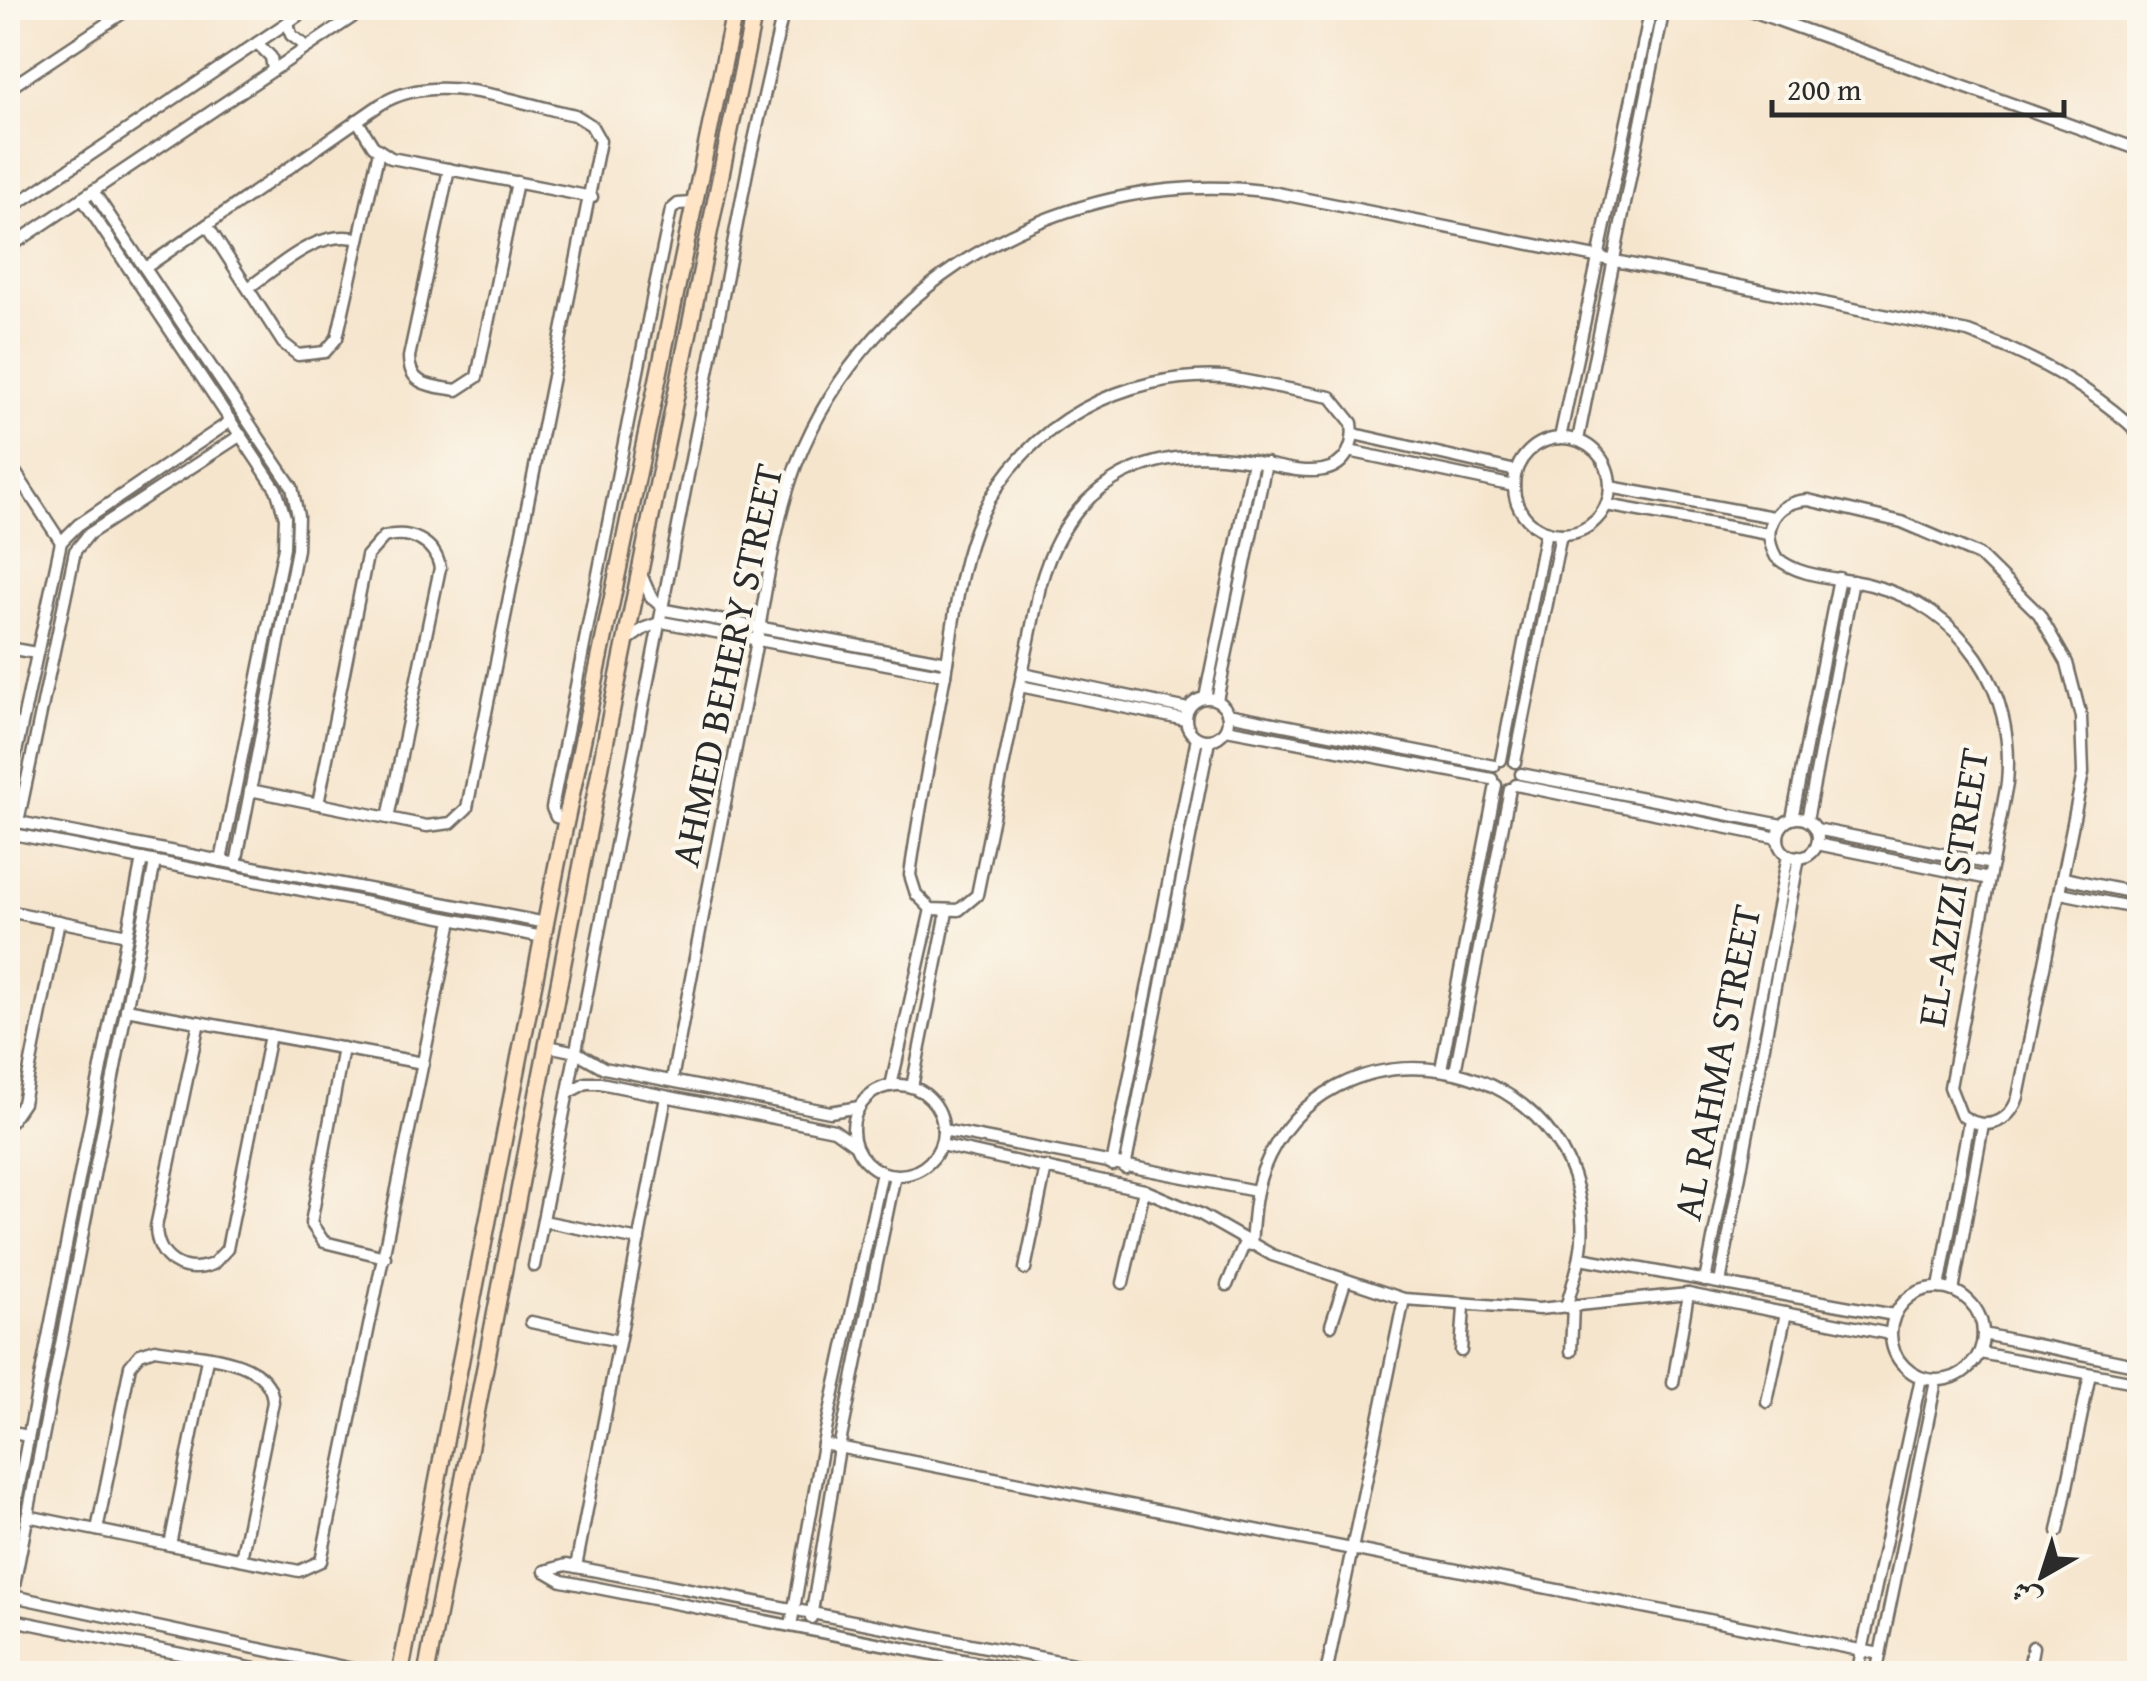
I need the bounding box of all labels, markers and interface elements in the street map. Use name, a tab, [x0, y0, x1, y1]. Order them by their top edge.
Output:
scale bar	[1772, 55, 2064, 117]
text: 200 m	[1787, 67, 1862, 111]
street label: AHMED BEHERY STREET	[654, 458, 798, 872]
street label: EL-AZIZI STREET	[1901, 743, 2003, 1031]
street label: AL RAHMA STREET	[1657, 899, 1775, 1225]
north arrow	[1992, 1526, 2092, 1626]
text: ش	[2002, 1571, 2050, 1620]

